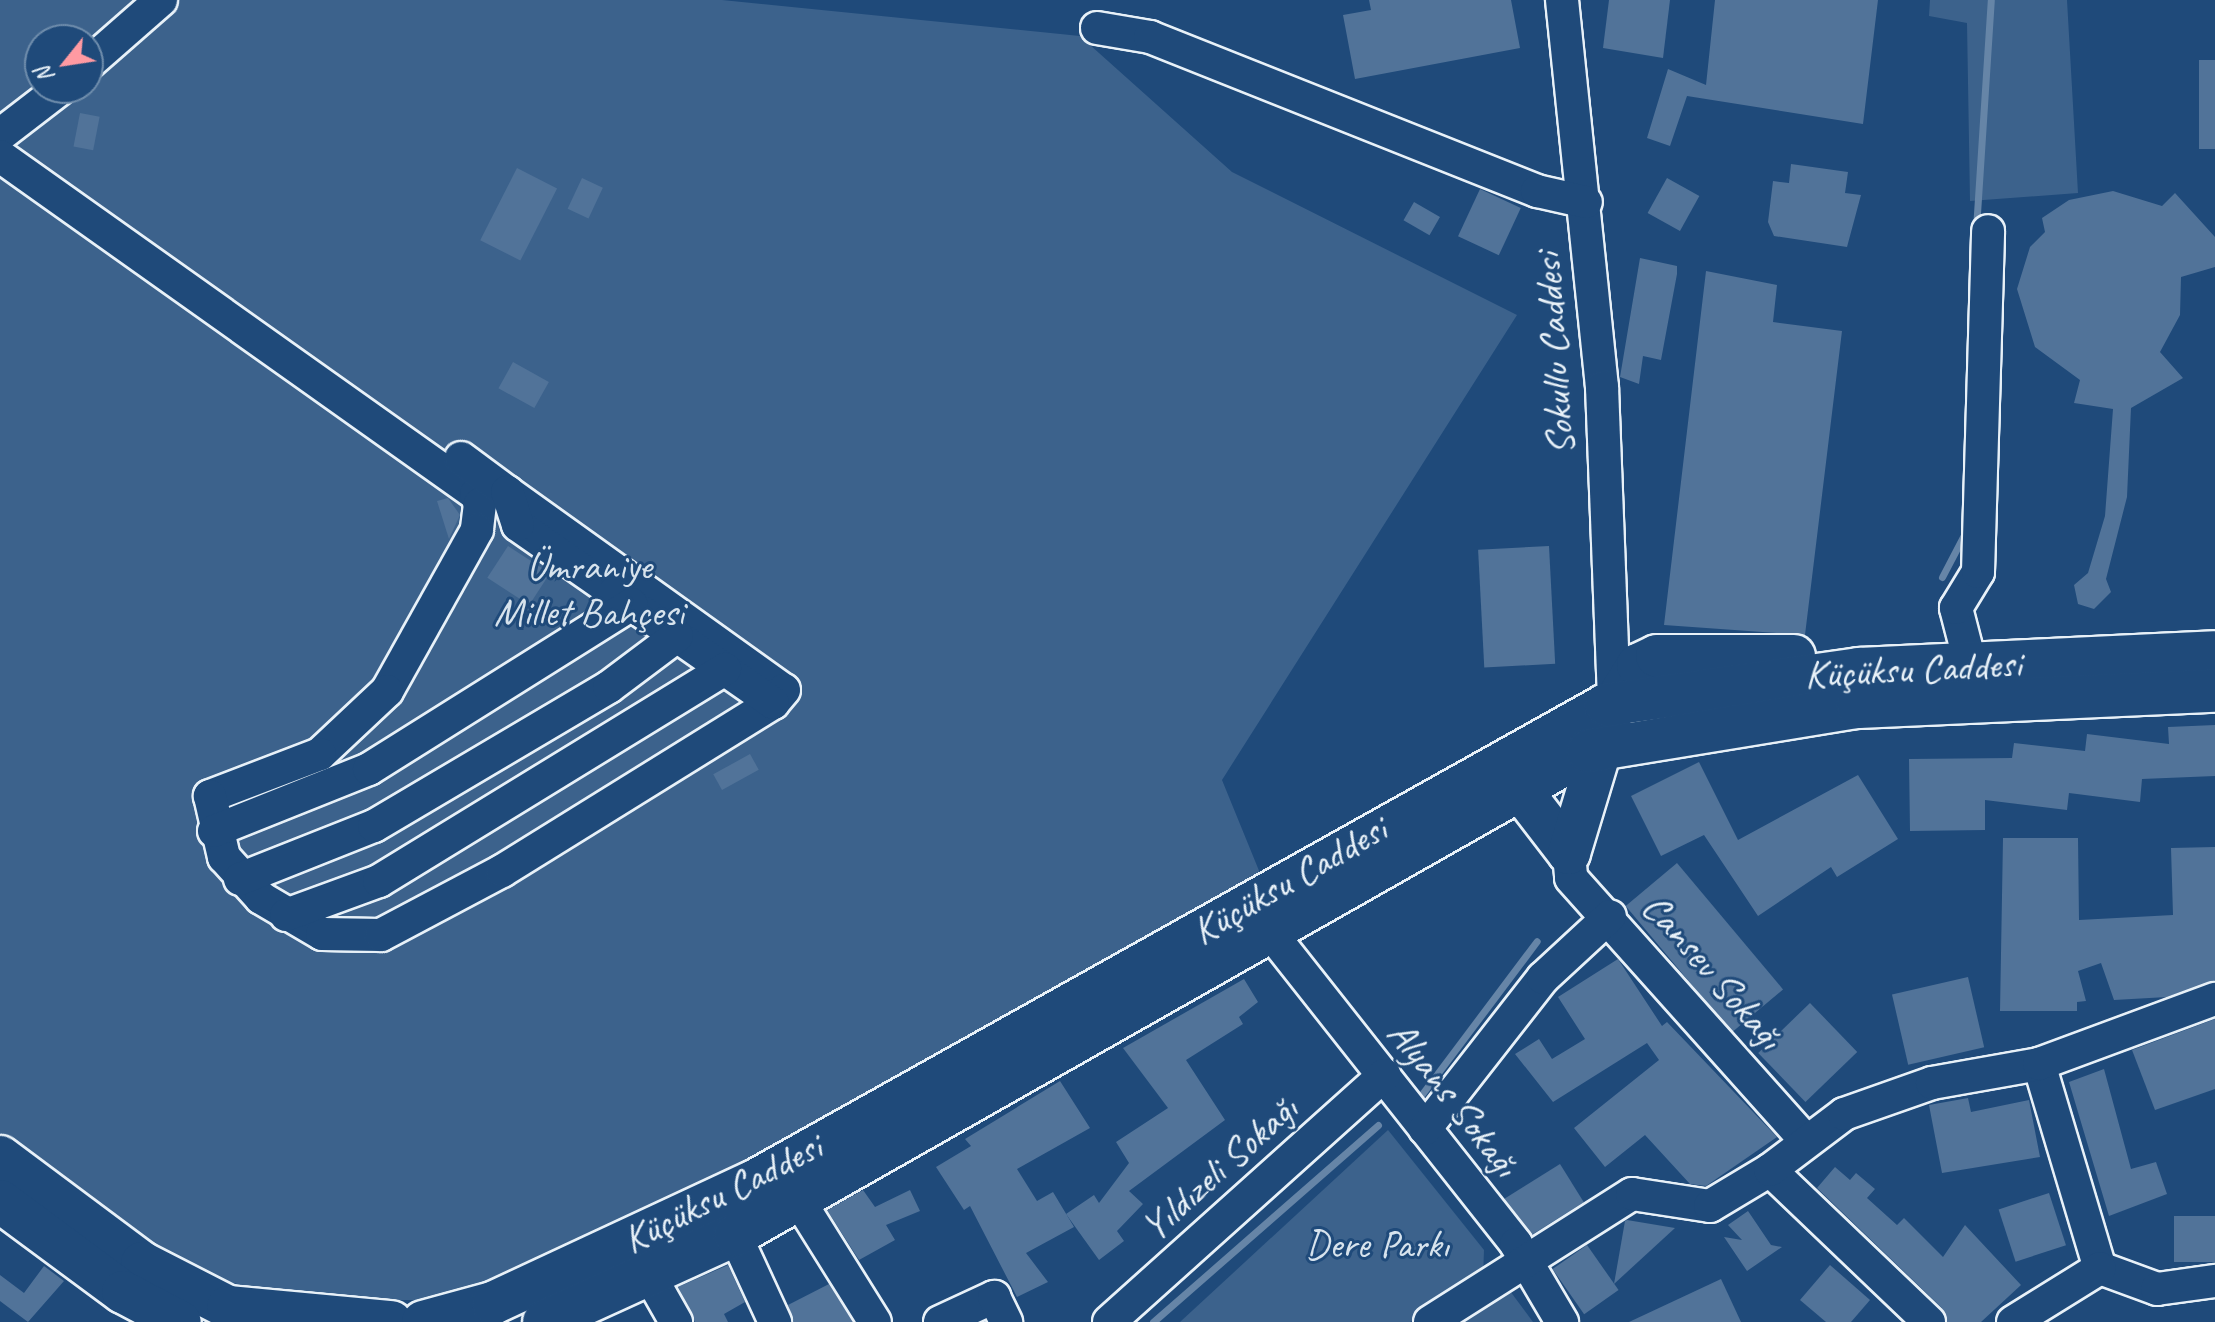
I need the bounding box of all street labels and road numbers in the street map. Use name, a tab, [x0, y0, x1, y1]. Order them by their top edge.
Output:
street label: Sokullu Caddesi	[1523, 251, 1585, 457]
street label: Küçüksu Caddesi	[1803, 639, 2023, 699]
street label: Küçüksu Caddesi	[1182, 805, 1396, 955]
street label: Cansev Sokağı	[1633, 884, 1793, 1058]
street label: Alyans Sokağı	[1378, 1010, 1530, 1186]
street label: Yıldızeli Sokağı	[1131, 1086, 1307, 1250]
street label: Küçüksu Caddesi	[614, 1122, 830, 1264]

